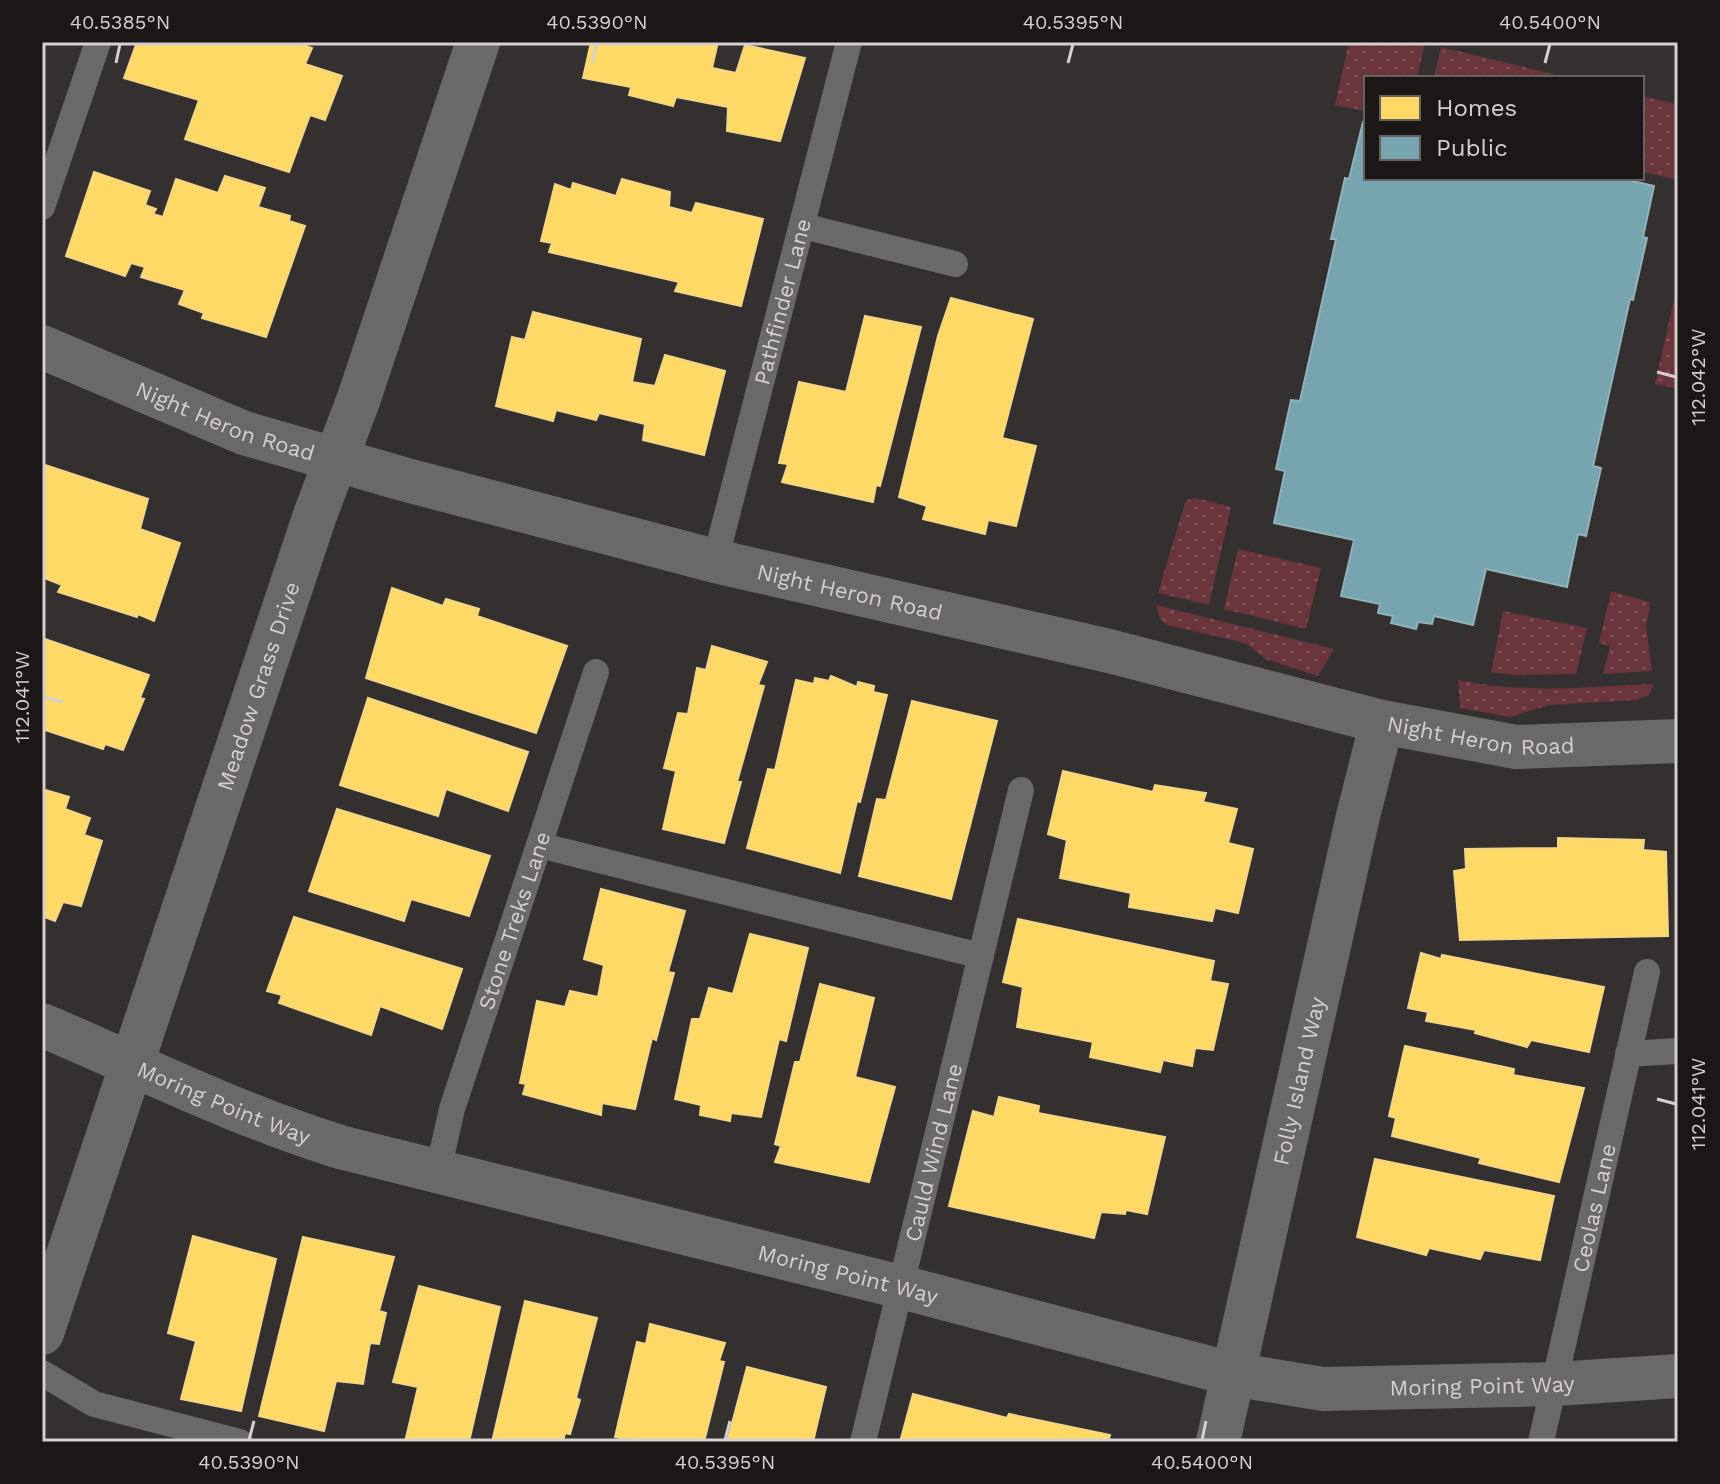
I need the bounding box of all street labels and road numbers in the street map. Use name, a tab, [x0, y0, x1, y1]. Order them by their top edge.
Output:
street label: Pathfinder Lane	[749, 216, 815, 387]
street label: Night Heron Road	[132, 376, 318, 465]
street label: Night Heron Road	[755, 559, 945, 625]
street label: Meadow Grass Drive	[211, 579, 304, 794]
street label: Night Heron Road	[1385, 711, 1575, 760]
street label: Stone Treks Lane	[473, 828, 555, 1013]
street label: Folly Island Way	[1268, 994, 1330, 1167]
street label: Moring Point Way	[134, 1056, 315, 1149]
street label: Cauld Wind Lane	[900, 1061, 967, 1244]
street label: Ceolas Lane	[1567, 1141, 1620, 1275]
street label: Moring Point Way	[755, 1239, 942, 1309]
street label: Moring Point Way	[1389, 1370, 1576, 1400]

